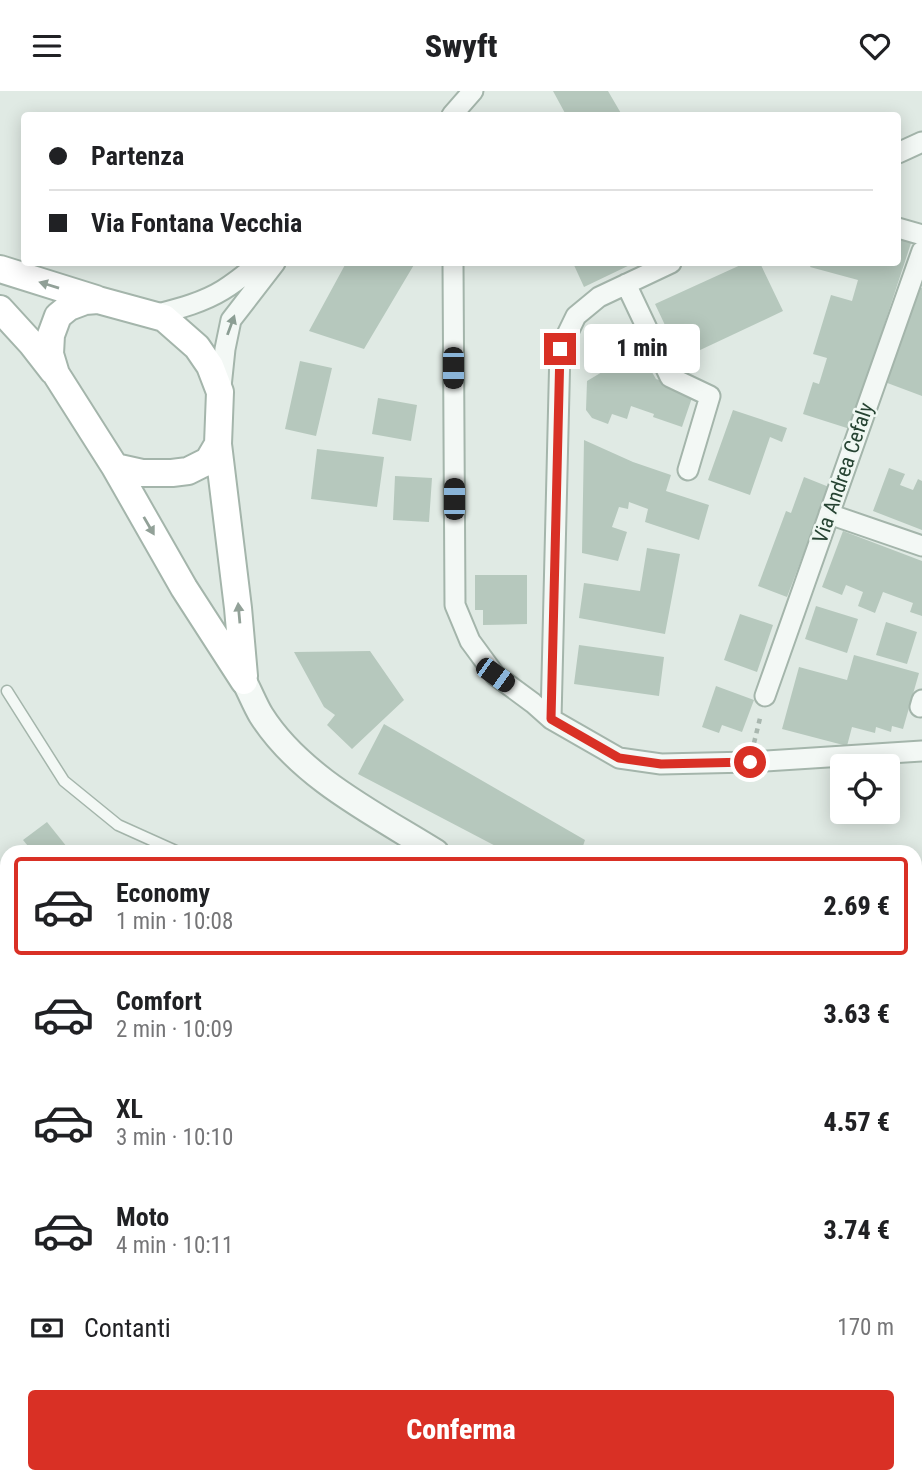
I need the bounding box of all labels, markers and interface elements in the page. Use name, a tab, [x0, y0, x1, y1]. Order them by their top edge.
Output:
icon: menu	[28, 27, 66, 65]
text: Swyft	[425, 27, 497, 65]
icon: heart	[856, 27, 894, 65]
text: Partenza	[91, 141, 184, 171]
text: Via Fontana Vecchia	[91, 208, 302, 238]
one-way arrow	[38, 279, 59, 289]
one-way arrow	[226, 314, 237, 335]
callout: 1 min	[584, 324, 700, 373]
route end	[544, 333, 576, 365]
text: 1 min	[616, 335, 668, 362]
car	[443, 347, 464, 389]
street label: Via Andrea Cefaly	[808, 399, 878, 546]
car	[444, 478, 465, 520]
one-way arrow	[143, 516, 155, 536]
one-way arrow	[233, 602, 244, 624]
car	[472, 654, 519, 696]
route start	[734, 746, 766, 778]
map controls	[830, 754, 900, 824]
button: locate	[830, 754, 900, 824]
icon: car	[32, 875, 95, 938]
text: Economy	[116, 878, 210, 908]
text: 2.69 €	[823, 891, 890, 921]
text: 1 min · 10:08	[116, 908, 233, 935]
icon: car	[32, 983, 95, 1046]
text: Comfort	[116, 986, 202, 1016]
text: 3.63 €	[823, 999, 890, 1029]
text: 2 min · 10:09	[116, 1016, 233, 1043]
icon: car	[32, 1091, 95, 1154]
text: XL	[116, 1094, 143, 1124]
text: 4.57 €	[823, 1107, 890, 1137]
text: 3 min · 10:10	[116, 1124, 233, 1151]
icon: car	[32, 1199, 95, 1262]
text: Moto	[116, 1202, 169, 1232]
text: 3.74 €	[823, 1215, 890, 1245]
text: 4 min · 10:11	[116, 1232, 233, 1259]
icon: cash	[28, 1309, 66, 1347]
text: Contanti	[84, 1313, 171, 1343]
text: 170 m	[837, 1314, 894, 1341]
button: Conferma	[28, 1390, 894, 1470]

